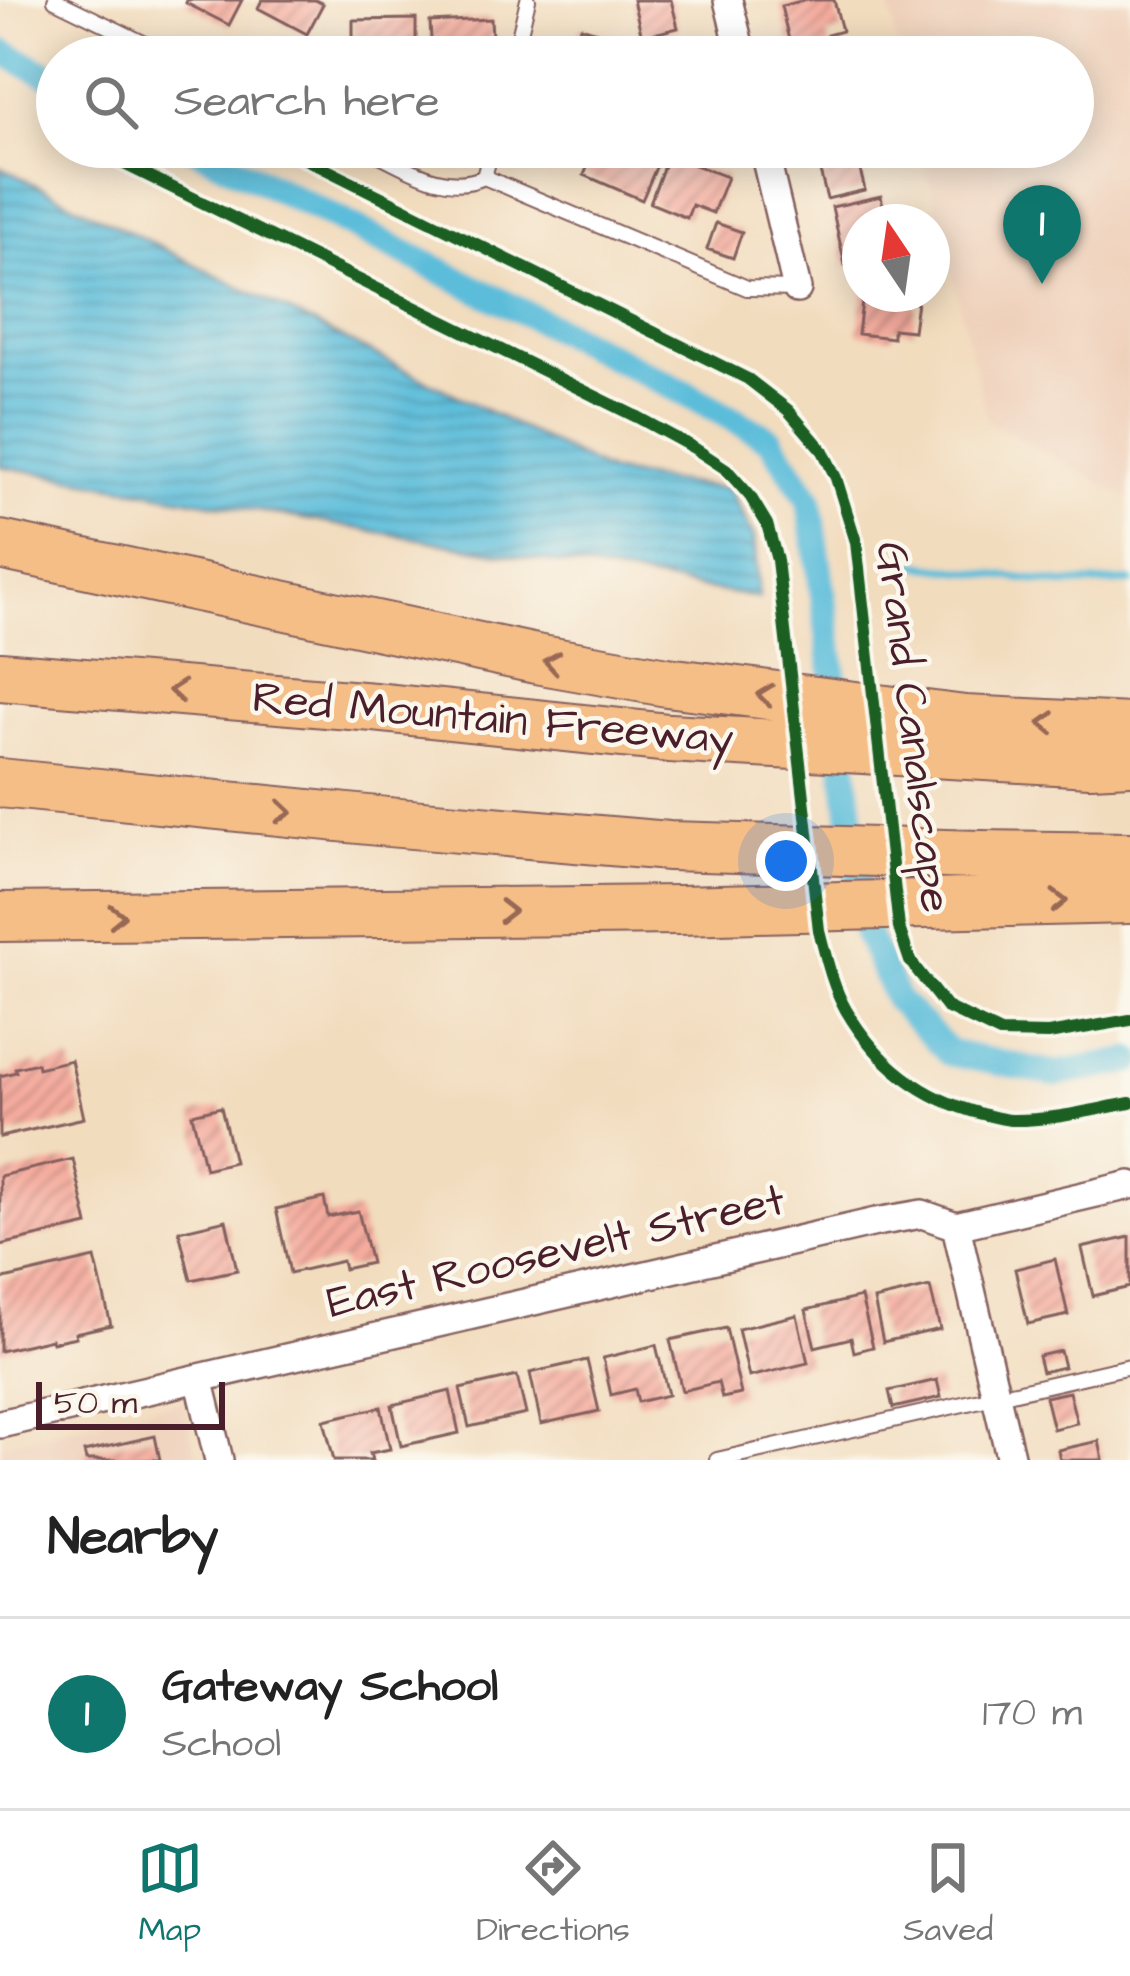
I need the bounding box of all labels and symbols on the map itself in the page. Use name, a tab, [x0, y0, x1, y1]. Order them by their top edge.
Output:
pin: 1	[1003, 185, 1081, 284]
north arrow	[842, 204, 950, 312]
street label: Grand Canalscape	[859, 538, 967, 916]
one-way arrow	[542, 650, 562, 676]
street label: Red Mountain Freeway	[250, 667, 736, 772]
one-way arrow	[167, 679, 186, 705]
one-way arrow	[755, 682, 775, 708]
one-way arrow	[1037, 710, 1056, 736]
one-way arrow	[274, 799, 293, 824]
your location	[756, 831, 816, 891]
one-way arrow	[1050, 888, 1069, 914]
one-way arrow	[498, 898, 517, 924]
one-way arrow	[108, 903, 127, 929]
street label: East Roosevelt Street	[321, 1169, 791, 1335]
scale bar	[36, 1376, 225, 1429]

